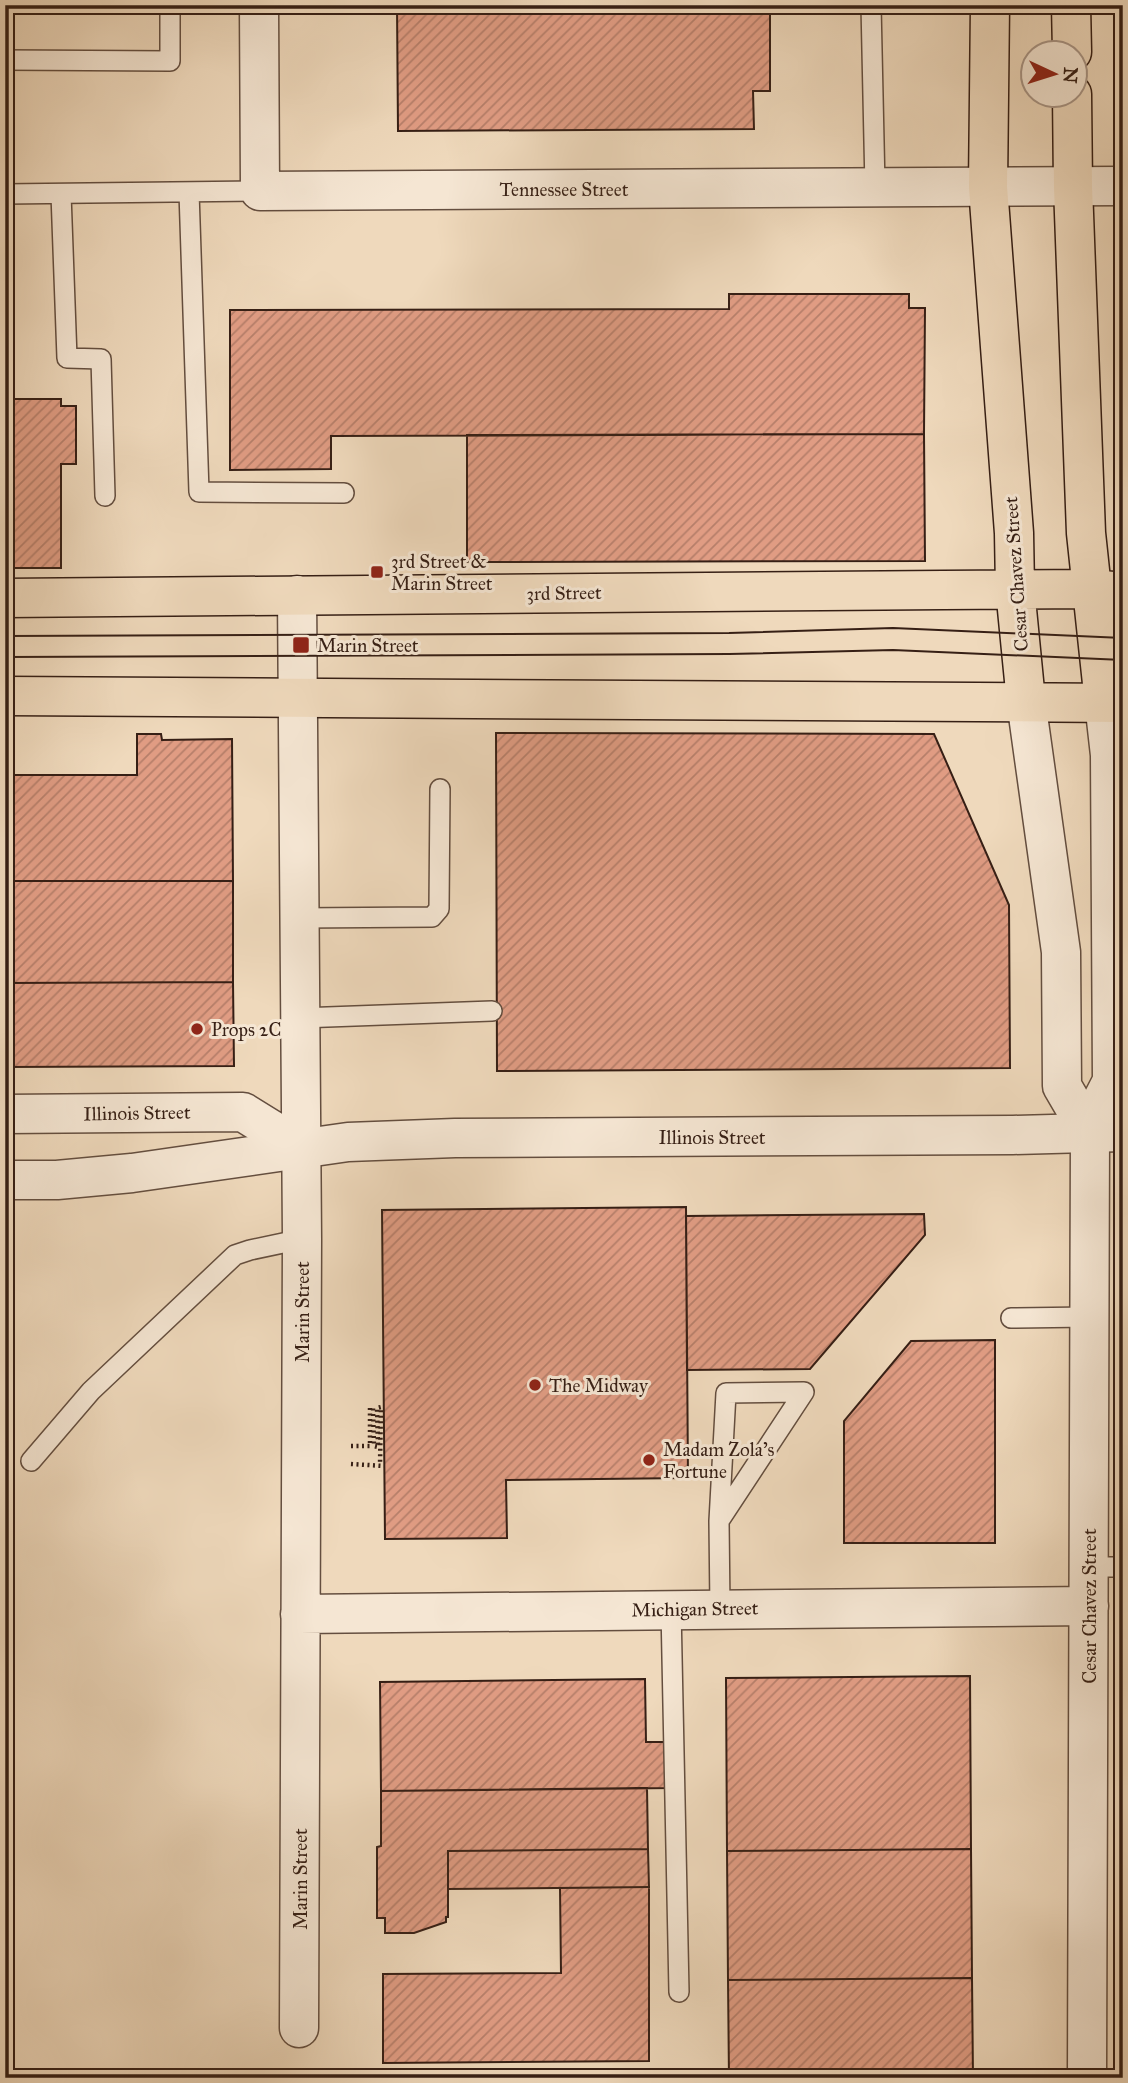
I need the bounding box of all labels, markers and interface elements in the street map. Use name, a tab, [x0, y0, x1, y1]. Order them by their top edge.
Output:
north arrow	[1020, 38, 1090, 108]
text: N	[1058, 66, 1082, 84]
street label: Tennessee Street	[500, 178, 629, 201]
street label: Cesar Chavez Street	[999, 495, 1033, 652]
place label: 3rd Street & Marin Street	[391, 550, 493, 595]
marker: 3rd Street & Marin Street	[369, 564, 385, 580]
street label: 3rd Street	[526, 581, 602, 605]
place label: Marin Street	[317, 634, 419, 657]
marker: Marin Street	[291, 635, 311, 655]
place label: Props 2C	[211, 1018, 281, 1041]
marker: Props 2C	[189, 1021, 205, 1037]
street label: Illinois Street	[83, 1101, 191, 1125]
street label: Illinois Street	[658, 1126, 766, 1149]
street label: Marin Street	[291, 1261, 314, 1363]
place label: The Midway	[549, 1374, 649, 1397]
marker: The Midway	[527, 1377, 543, 1393]
place label: Madam Zola's Fortune	[663, 1438, 774, 1483]
marker: Madam Zola's Fortune	[641, 1452, 657, 1468]
street label: Cesar Chavez Street	[1078, 1528, 1101, 1684]
street label: Michigan Street	[631, 1596, 759, 1623]
street label: Marin Street	[289, 1828, 312, 1930]

